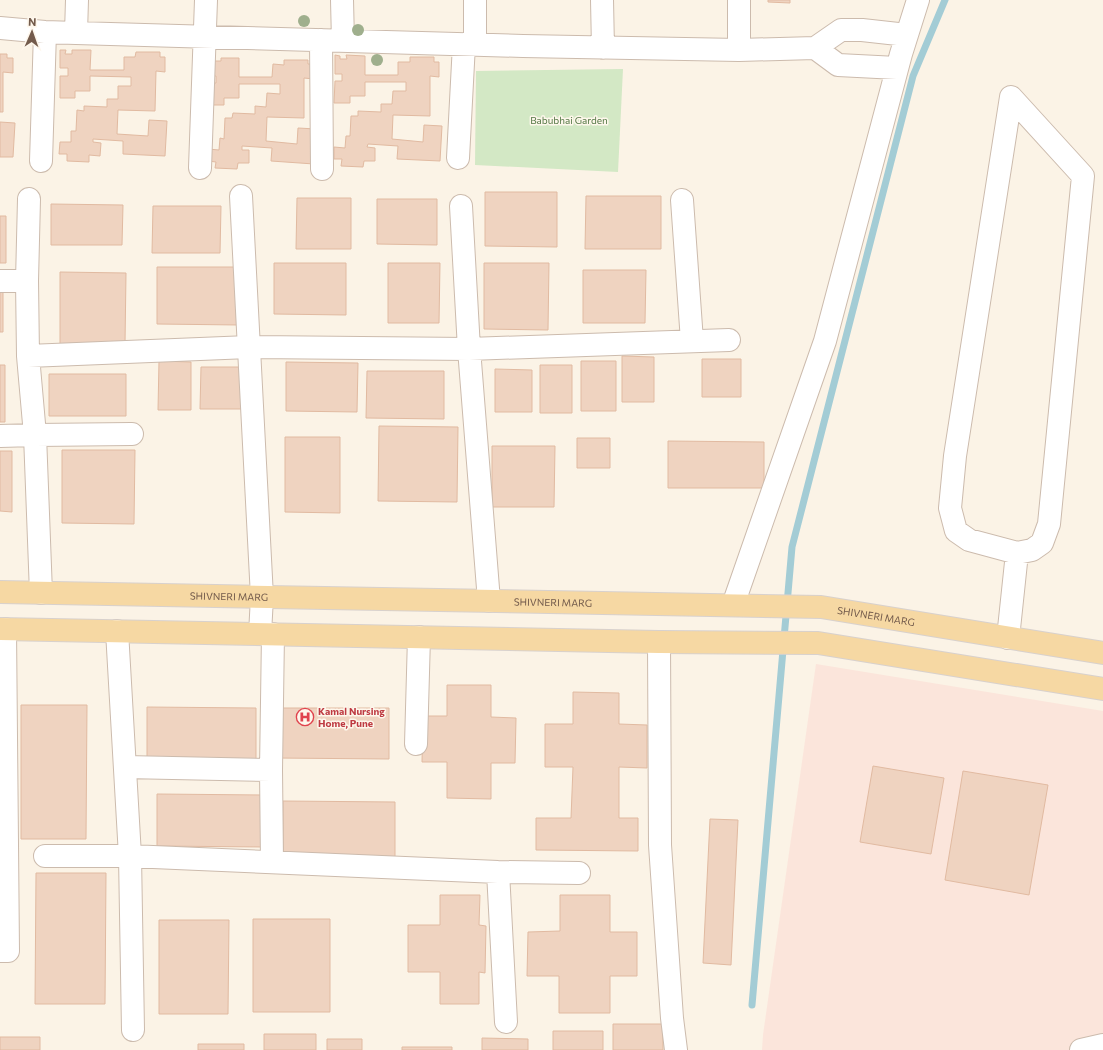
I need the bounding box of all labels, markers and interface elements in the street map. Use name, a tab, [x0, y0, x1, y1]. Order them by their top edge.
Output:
north arrow	[12, 12, 52, 52]
text: N	[28, 15, 37, 28]
park label: Babubhai Garden	[530, 114, 608, 126]
street label: SHIVNERI MARG	[190, 589, 268, 603]
street label: SHIVNERI MARG	[514, 595, 592, 609]
street label: SHIVNERI MARG	[837, 604, 916, 628]
place label: Kamal Nursing Home, Pune	[318, 705, 385, 729]
hospital icon: Kamal Nursing Home, Pune	[295, 707, 315, 727]

